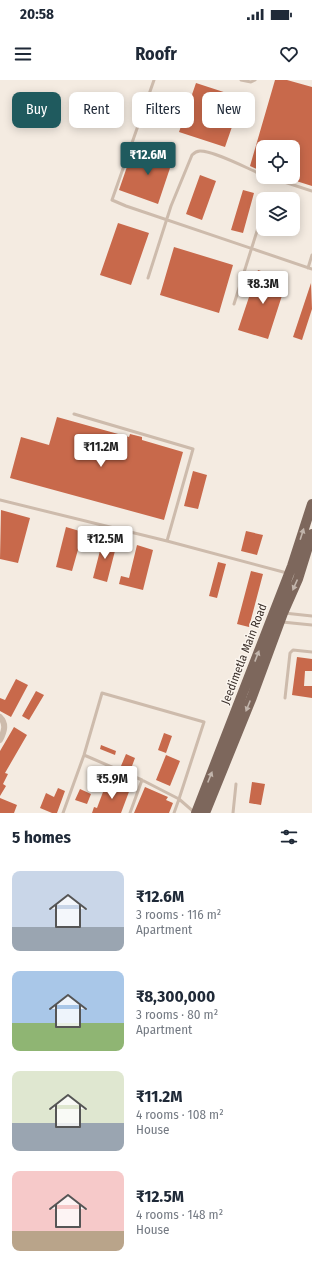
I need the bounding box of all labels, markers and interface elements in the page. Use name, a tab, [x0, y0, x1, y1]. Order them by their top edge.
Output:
text: 20:58	[20, 5, 54, 23]
icon: menu	[12, 43, 34, 65]
text: Roofr	[135, 43, 177, 65]
icon: heart	[278, 43, 300, 65]
chip: Buy	[12, 92, 61, 128]
chip: Rent	[69, 92, 124, 128]
chip: Filters	[132, 92, 194, 128]
chip: New	[202, 92, 255, 128]
map controls	[256, 140, 300, 236]
button: locate	[256, 140, 300, 184]
pin: ₹12.6M	[115, 142, 181, 176]
text: ₹12.6M	[130, 147, 166, 162]
button: layers	[256, 192, 300, 236]
pin: ₹8.3M	[235, 271, 291, 305]
text: ₹8.3M	[247, 276, 279, 291]
pin: ₹11.2M	[68, 434, 134, 468]
text: ₹11.2M	[83, 439, 119, 454]
pin: ₹12.5M	[72, 526, 138, 560]
one-way arrow	[300, 528, 306, 540]
text: ₹12.5M	[87, 531, 123, 546]
one-way arrow	[292, 579, 298, 590]
street label: Jeedimetla Main Road	[218, 602, 270, 706]
one-way arrow	[254, 649, 260, 661]
one-way arrow	[245, 700, 251, 711]
pin: ₹5.9M	[84, 766, 140, 800]
text: ₹5.9M	[96, 771, 128, 786]
one-way arrow	[207, 771, 213, 782]
icon: filters	[278, 826, 300, 848]
text: 5 homes	[12, 827, 71, 848]
text: ₹12.6M	[136, 886, 184, 907]
icon: home	[44, 887, 92, 935]
text: 3 rooms · 116 m²	[136, 907, 221, 922]
text: Apartment	[136, 922, 192, 937]
text: ₹8,300,000	[136, 986, 215, 1007]
icon: home	[44, 987, 92, 1035]
text: 3 rooms · 80 m²	[136, 1007, 218, 1022]
text: Apartment	[136, 1022, 192, 1037]
text: ₹11.2M	[136, 1086, 182, 1107]
icon: home	[44, 1087, 92, 1135]
text: 4 rooms · 108 m²	[136, 1107, 224, 1122]
text: House	[136, 1122, 170, 1137]
text: ₹12.5M	[136, 1186, 184, 1207]
icon: home	[44, 1187, 92, 1235]
text: 4 rooms · 148 m²	[136, 1207, 223, 1222]
text: House	[136, 1222, 170, 1237]

